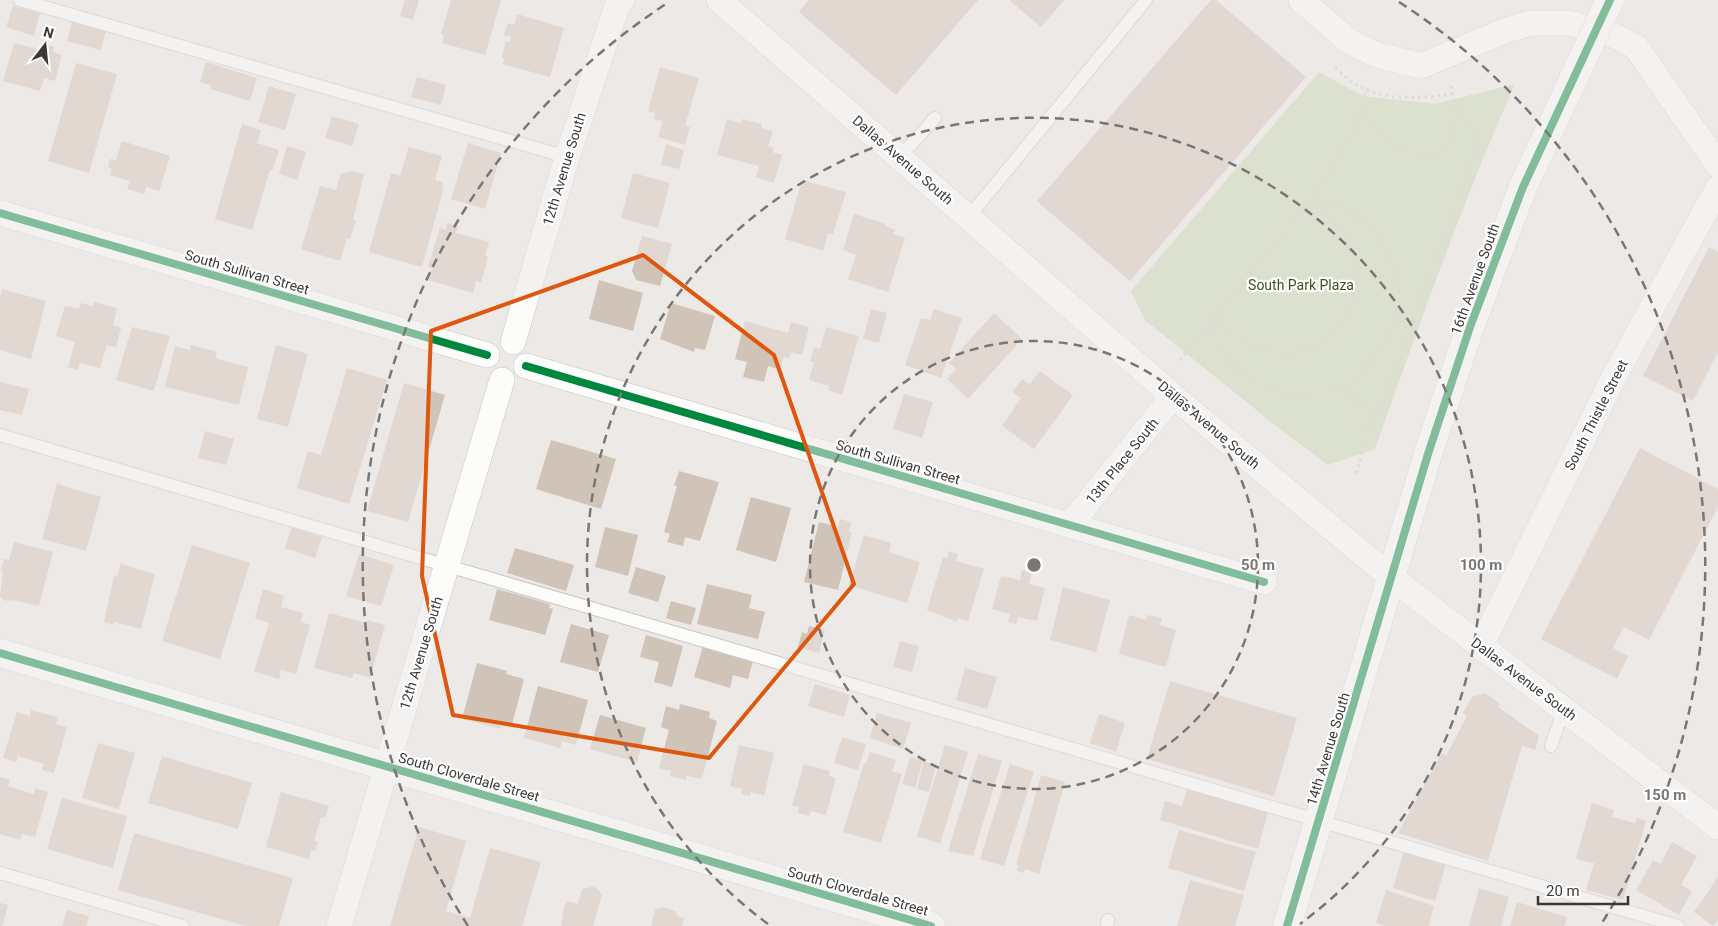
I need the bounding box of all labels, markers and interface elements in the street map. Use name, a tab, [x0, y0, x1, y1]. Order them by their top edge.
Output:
north arrow	[20, 20, 70, 70]
text: N	[42, 23, 56, 42]
street label: 12th Avenue South	[539, 111, 589, 227]
street label: Dallas Avenue South	[850, 112, 956, 208]
street label: 16th Avenue South	[1447, 221, 1503, 337]
street label: South Sullivan Street	[183, 247, 311, 298]
park label: South Park Plaza	[1248, 277, 1354, 293]
street label: South Thistle Street	[1561, 357, 1631, 473]
street label: Dallas Avenue South	[1155, 378, 1263, 472]
street label: 13th Place South	[1082, 415, 1162, 507]
street label: South Sullivan Street	[834, 437, 962, 488]
centre of rings	[1025, 556, 1043, 574]
text: 50 m	[1241, 556, 1275, 574]
text: 100 m	[1460, 556, 1502, 574]
street label: 12th Avenue South	[396, 595, 446, 711]
street label: Dallas Avenue South	[1468, 634, 1580, 724]
street label: 14th Avenue South	[1303, 691, 1353, 807]
street label: South Cloverdale Street	[397, 749, 542, 805]
text: 150 m	[1644, 786, 1686, 804]
street label: South Cloverdale Street	[786, 863, 931, 919]
scale bar	[1538, 874, 1628, 906]
text: 20 m	[1546, 882, 1580, 900]

